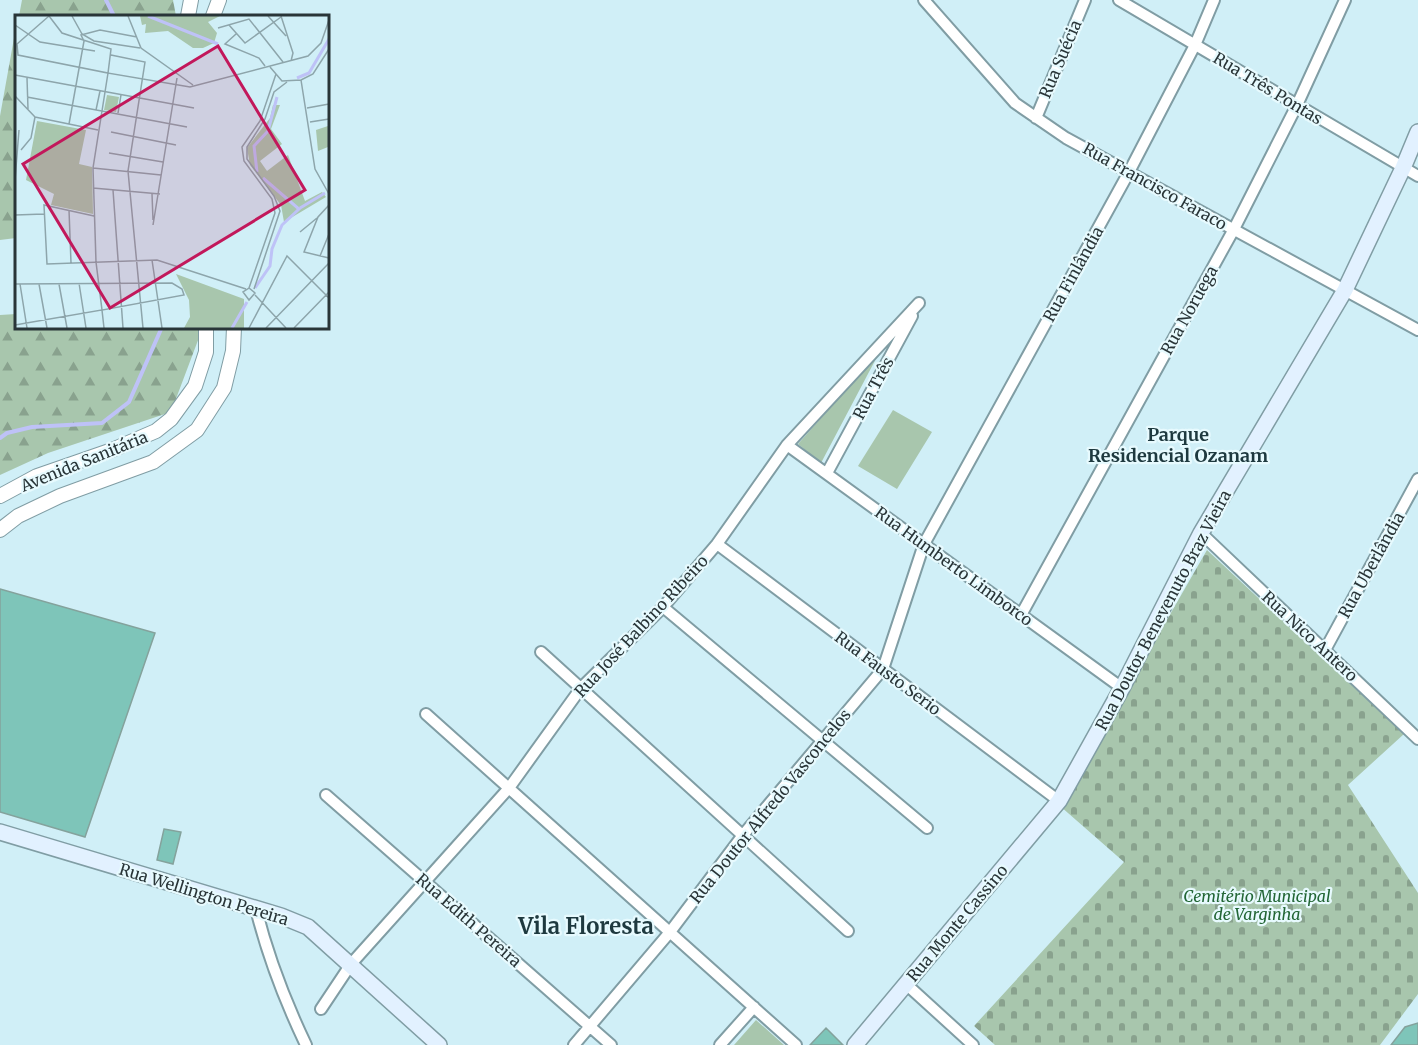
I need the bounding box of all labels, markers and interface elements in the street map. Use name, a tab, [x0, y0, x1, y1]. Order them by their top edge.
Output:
inset map	[15, 15, 328, 328]
street label: Rua Suécia	[1035, 17, 1086, 101]
street label: Rua Três Pontas	[1210, 48, 1326, 129]
street label: Rua Francisco Faraco	[1079, 138, 1231, 234]
street label: Rua Finlândia	[1038, 222, 1108, 325]
street label: Rua Noruega	[1156, 262, 1222, 358]
street label: Rua Três	[848, 353, 898, 423]
district label: Parque Residencial Ozanam	[1088, 423, 1268, 467]
street label: Avenida Sanitária	[17, 426, 151, 496]
street label: Rua Doutor Benevenuto Braz Vieira	[1091, 486, 1235, 734]
street label: Rua Humberto Limborco	[871, 502, 1037, 630]
street label: Rua Uberlândia	[1334, 508, 1409, 621]
street label: Rua José Balbino Ribeiro	[570, 551, 712, 701]
street label: Rua Nico Antero	[1258, 586, 1362, 686]
street label: Rua Fausto Serio	[831, 627, 945, 719]
street label: Rua Doutor Alfredo Vasconcelos	[685, 705, 855, 907]
street label: Rua Wellington Pereira	[117, 859, 292, 929]
street label: Rua Monte Cassino	[902, 860, 1012, 986]
street label: Rua Edith Pereira	[412, 869, 526, 971]
park label: Cemitério Municipal de Varginha	[1183, 886, 1331, 924]
district label: Vila Floresta	[517, 912, 654, 940]

